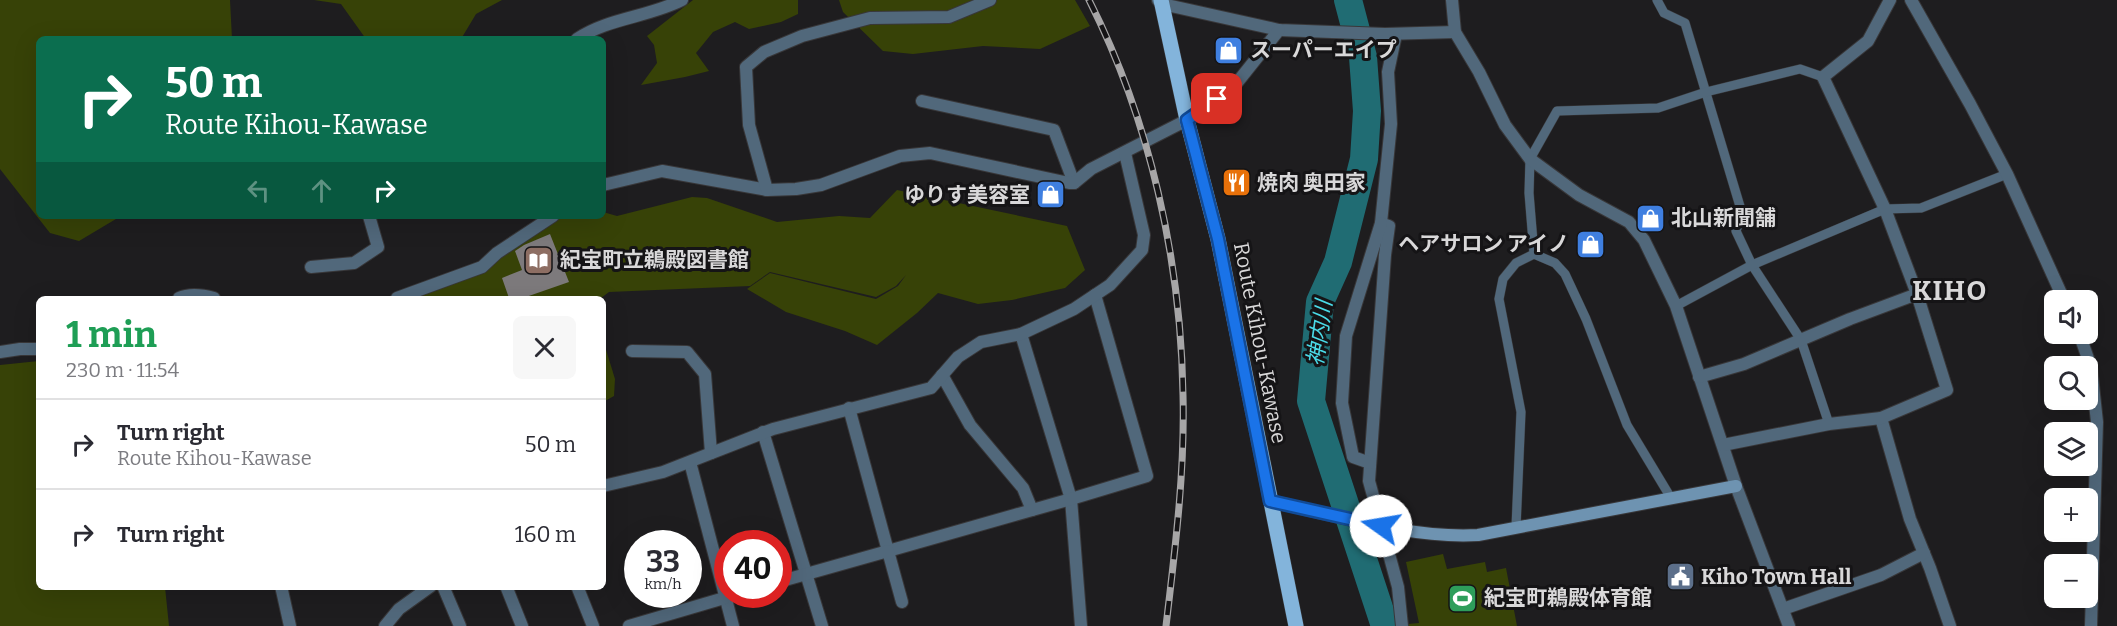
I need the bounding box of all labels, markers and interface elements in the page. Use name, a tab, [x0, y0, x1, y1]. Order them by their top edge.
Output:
shop icon: スーパーエイプ	[1213, 34, 1245, 66]
place label: スーパーエイプ	[1250, 37, 1397, 63]
text: 50 m	[165, 58, 262, 108]
icon: right	[66, 60, 144, 138]
pin	[1191, 73, 1242, 124]
icon: arrive	[1200, 82, 1233, 115]
text: Route Kihou-Kawase	[165, 109, 428, 141]
restaurant icon: 焼肉 奥田家	[1220, 167, 1252, 199]
place label: 焼肉 奥田家	[1257, 170, 1366, 196]
icon: left	[242, 174, 275, 207]
icon: ahead	[305, 174, 338, 207]
icon: right	[368, 174, 401, 207]
shop icon: ゆりす美容室	[1035, 179, 1067, 211]
place label: ゆりす美容室	[904, 182, 1030, 208]
shop icon: 北山新聞舗	[1634, 202, 1666, 234]
place label: 北山新聞舗	[1671, 205, 1776, 231]
shop icon: ヘアサロン アイノ	[1574, 228, 1606, 260]
place label: ヘアサロン アイノ	[1398, 231, 1569, 257]
street label: Route Kihou-Kawase	[1228, 240, 1292, 446]
library icon: 紀宝町立鵜殿図書館	[523, 244, 555, 276]
place label: 紀宝町立鵜殿図書館	[560, 247, 749, 273]
district label: KIHO	[1912, 275, 1988, 307]
map controls	[2044, 290, 2098, 608]
button: sound	[2044, 290, 2098, 344]
water label: 神内川	[1302, 297, 1338, 368]
text: 1 min	[66, 313, 157, 357]
button: close	[513, 316, 576, 379]
button: search	[2044, 356, 2098, 410]
text: 230 m · 11:54	[66, 358, 179, 382]
text: Turn right	[117, 419, 225, 446]
button: layers	[2044, 422, 2098, 476]
icon: right	[66, 428, 99, 461]
text: 50 m	[525, 431, 576, 458]
text: Route Kihou-Kawase	[117, 446, 312, 470]
button: +	[2044, 488, 2098, 542]
position arrow	[1349, 494, 1413, 558]
icon: right	[66, 518, 99, 551]
text: Turn right	[117, 521, 225, 548]
text: 160 m	[515, 521, 576, 548]
speed limit sign: 40	[714, 530, 792, 608]
text: 33	[646, 544, 680, 580]
button: −	[2044, 554, 2098, 608]
public building icon: Kiho Town Hall	[1664, 561, 1696, 593]
place label: Kiho Town Hall	[1701, 564, 1852, 590]
text: km/h	[644, 575, 682, 593]
sports icon: 紀宝町鵜殿体育館	[1447, 582, 1479, 614]
place label: 紀宝町鵜殿体育館	[1484, 585, 1652, 611]

